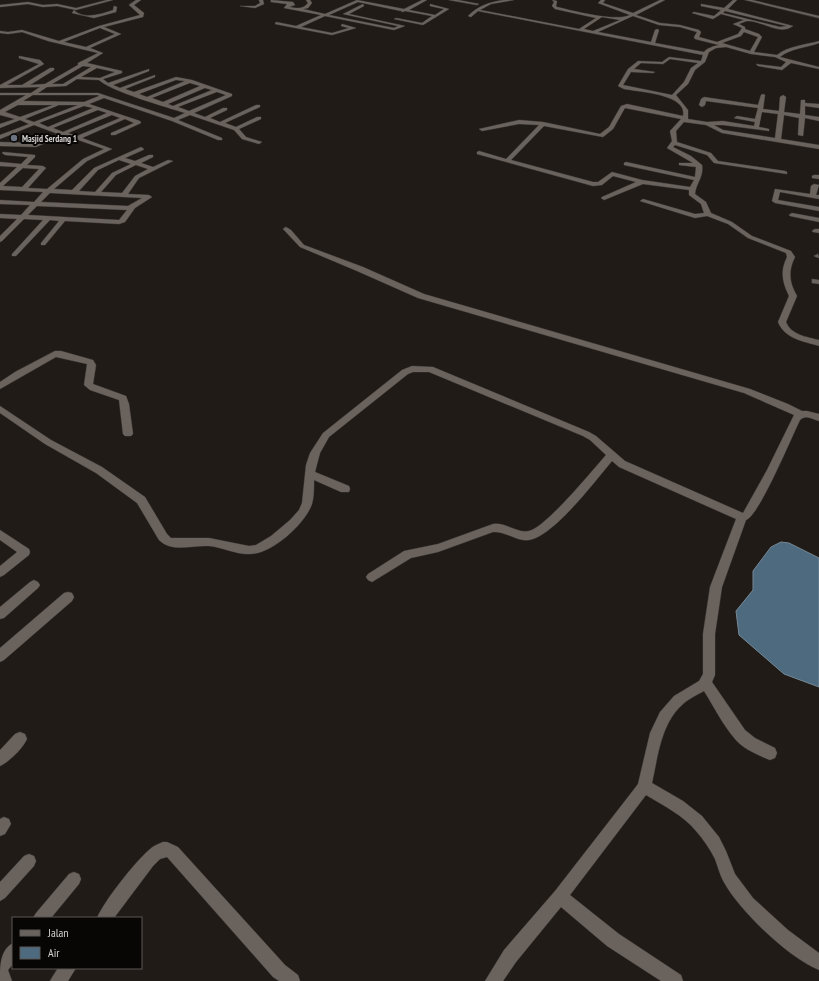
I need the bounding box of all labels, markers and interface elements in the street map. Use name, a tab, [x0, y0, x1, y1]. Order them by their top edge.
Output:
marker: Masjid Serdang 1	[9, 133, 19, 143]
place label: Masjid Serdang 1	[22, 133, 77, 144]
legend	[12, 917, 142, 969]
text: Jalan	[47, 925, 69, 940]
text: Air	[48, 945, 60, 960]

